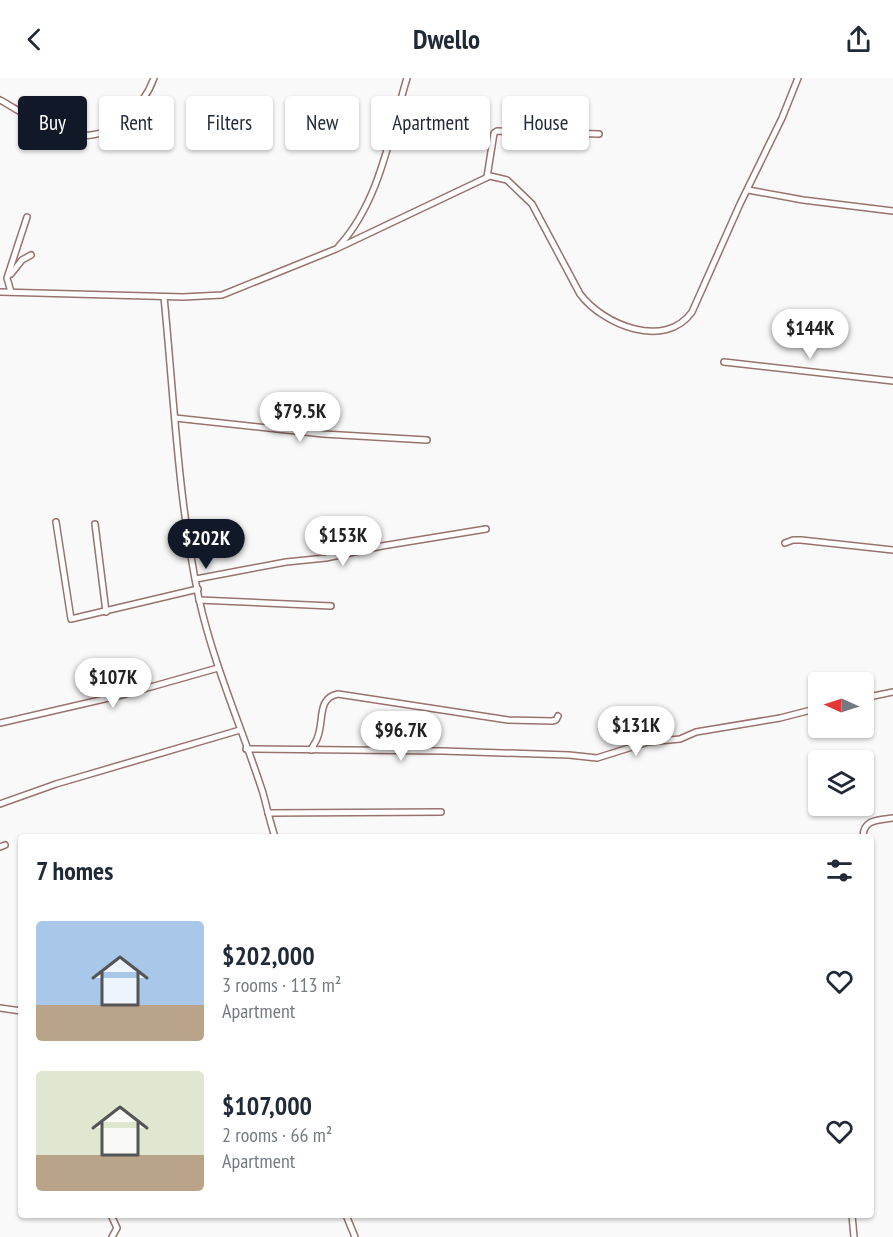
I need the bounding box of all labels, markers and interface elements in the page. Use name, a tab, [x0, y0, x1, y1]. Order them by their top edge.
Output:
text: Dwello	[413, 22, 480, 56]
icon: back	[18, 23, 51, 56]
icon: share	[842, 23, 875, 56]
chip: Buy	[18, 96, 87, 150]
chip: Rent	[99, 96, 174, 150]
chip: Filters	[186, 96, 273, 150]
chip: New	[285, 96, 359, 150]
chip: Apartment	[371, 96, 490, 150]
chip: House	[502, 96, 589, 150]
pin: $144K	[768, 309, 852, 360]
text: $144K	[786, 315, 834, 341]
pin: $79.5K	[251, 392, 349, 443]
text: $79.5K	[274, 398, 326, 424]
pin: $153K	[301, 516, 385, 567]
pin: $202K	[164, 519, 248, 570]
text: $153K	[319, 522, 367, 548]
text: $202K	[182, 525, 230, 551]
pin: $107K	[71, 658, 155, 709]
text: $107K	[89, 664, 137, 690]
north arrow	[808, 672, 874, 738]
map controls	[808, 672, 874, 816]
pin: $131K	[594, 706, 678, 757]
pin: $96.7K	[352, 711, 450, 762]
text: $131K	[612, 712, 660, 738]
text: $96.7K	[375, 717, 427, 743]
button: layers	[808, 750, 874, 816]
text: 7 homes	[36, 854, 113, 887]
icon: filters	[823, 854, 856, 887]
text: $202,000	[222, 939, 315, 972]
icon: home	[84, 945, 156, 1017]
icon: heart	[823, 965, 856, 998]
text: 3 rooms · 113 m²	[222, 972, 341, 998]
text: Apartment	[222, 998, 295, 1024]
text: $107,000	[222, 1089, 312, 1122]
icon: home	[84, 1095, 156, 1167]
icon: heart	[823, 1115, 856, 1148]
text: 2 rooms · 66 m²	[222, 1122, 332, 1148]
text: Apartment	[222, 1148, 295, 1174]

